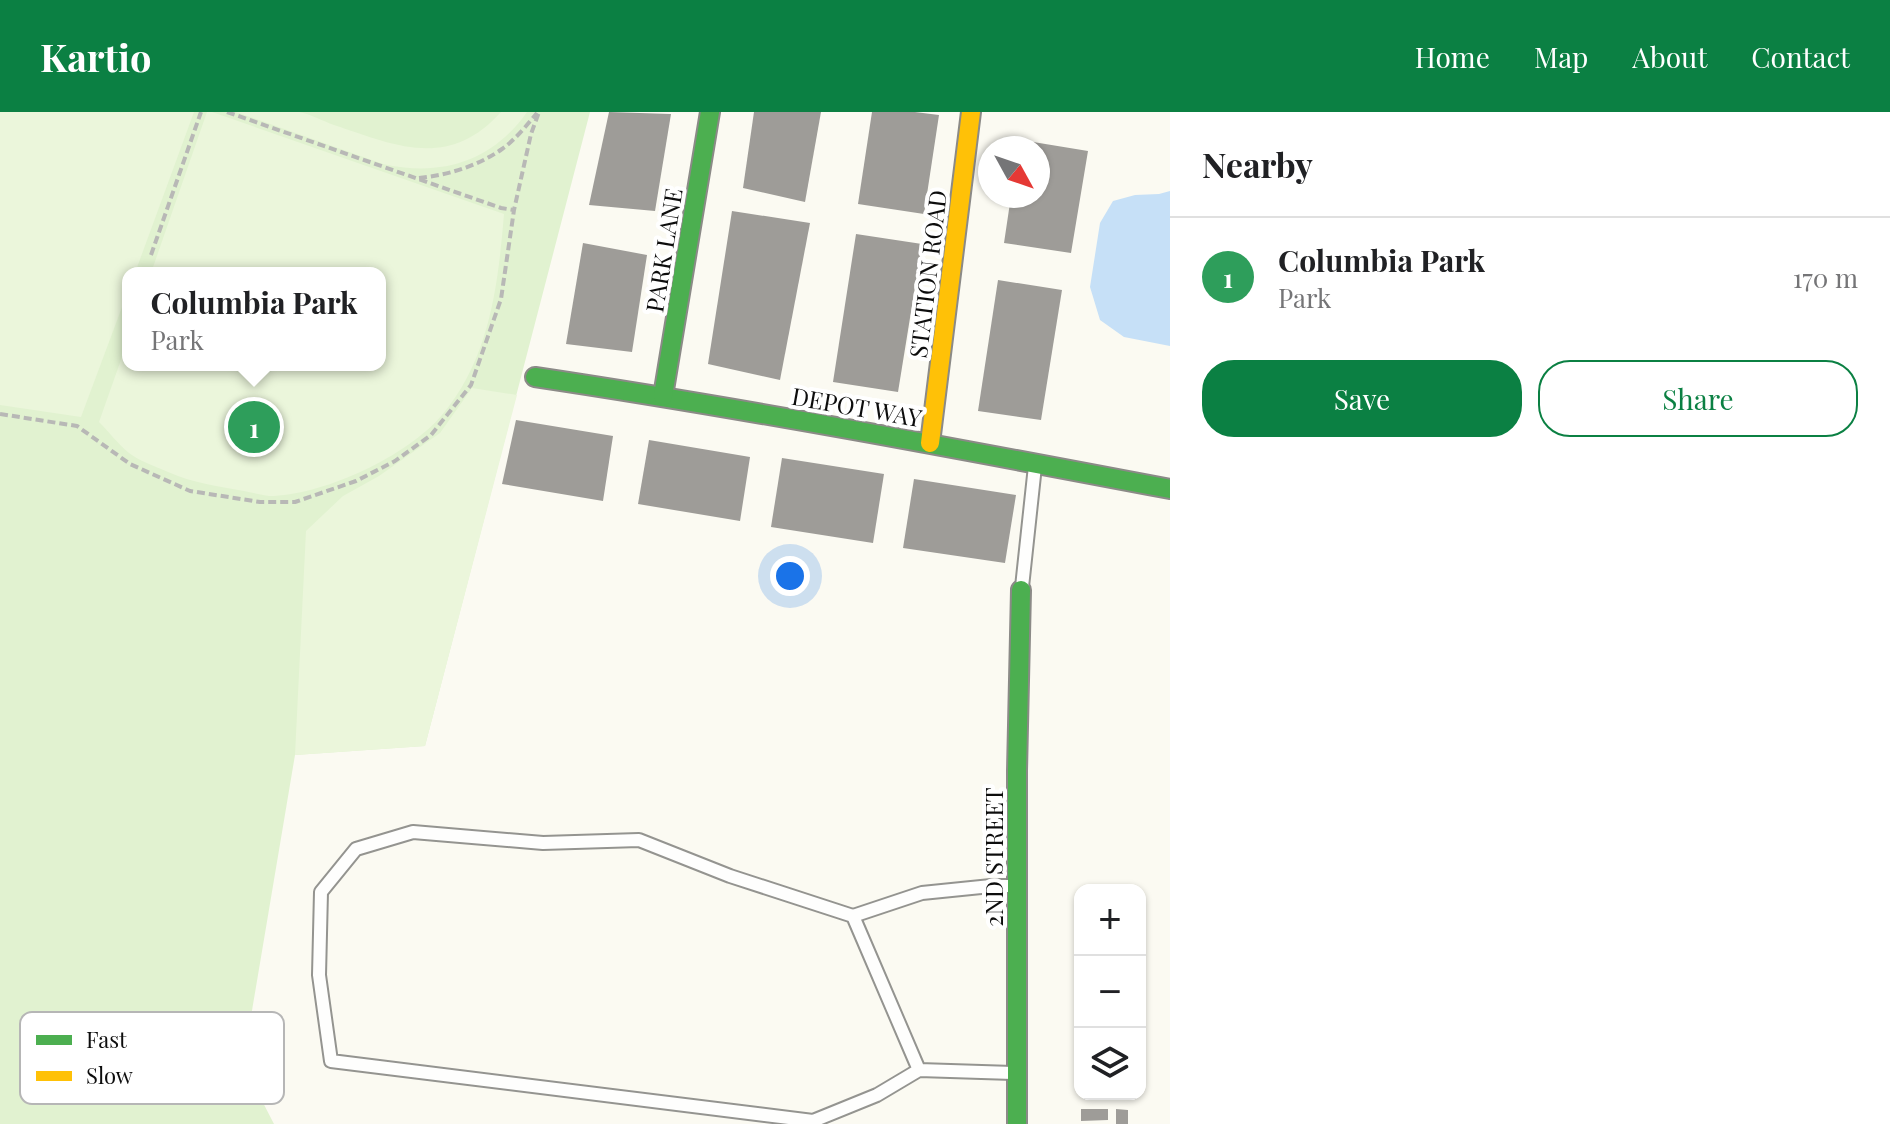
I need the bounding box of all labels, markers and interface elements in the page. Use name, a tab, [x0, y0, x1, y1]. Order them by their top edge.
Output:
text: Kartio	[40, 31, 151, 82]
text: Home	[1415, 38, 1490, 75]
text: Map	[1534, 38, 1588, 75]
text: About	[1632, 38, 1707, 75]
text: Contact	[1751, 38, 1850, 75]
north arrow	[978, 136, 1050, 208]
text: Nearby	[1202, 141, 1313, 187]
street label: PARK LANE	[637, 186, 689, 314]
street label: STATION ROAD	[901, 188, 953, 360]
text: Columbia Park	[1278, 240, 1485, 280]
text: 1	[1223, 260, 1233, 295]
text: 170 m	[1793, 260, 1858, 295]
popup	[122, 267, 386, 371]
text: Park	[1278, 280, 1331, 315]
text: Columbia Park	[150, 282, 358, 322]
text: Park	[150, 322, 204, 357]
button: Save	[1202, 360, 1522, 437]
button: Share	[1538, 360, 1858, 437]
street label: DEPOT WAY	[789, 379, 925, 433]
pin: 1	[228, 397, 280, 457]
your location	[770, 556, 810, 596]
street label: 2ND STREET	[977, 787, 1009, 927]
map controls	[1074, 884, 1146, 1100]
button: +	[1074, 884, 1146, 956]
button: −	[1074, 956, 1146, 1028]
legend	[20, 1012, 284, 1104]
text: Fast	[86, 1024, 128, 1054]
button: layers	[1074, 1028, 1146, 1100]
text: Slow	[86, 1060, 133, 1090]

